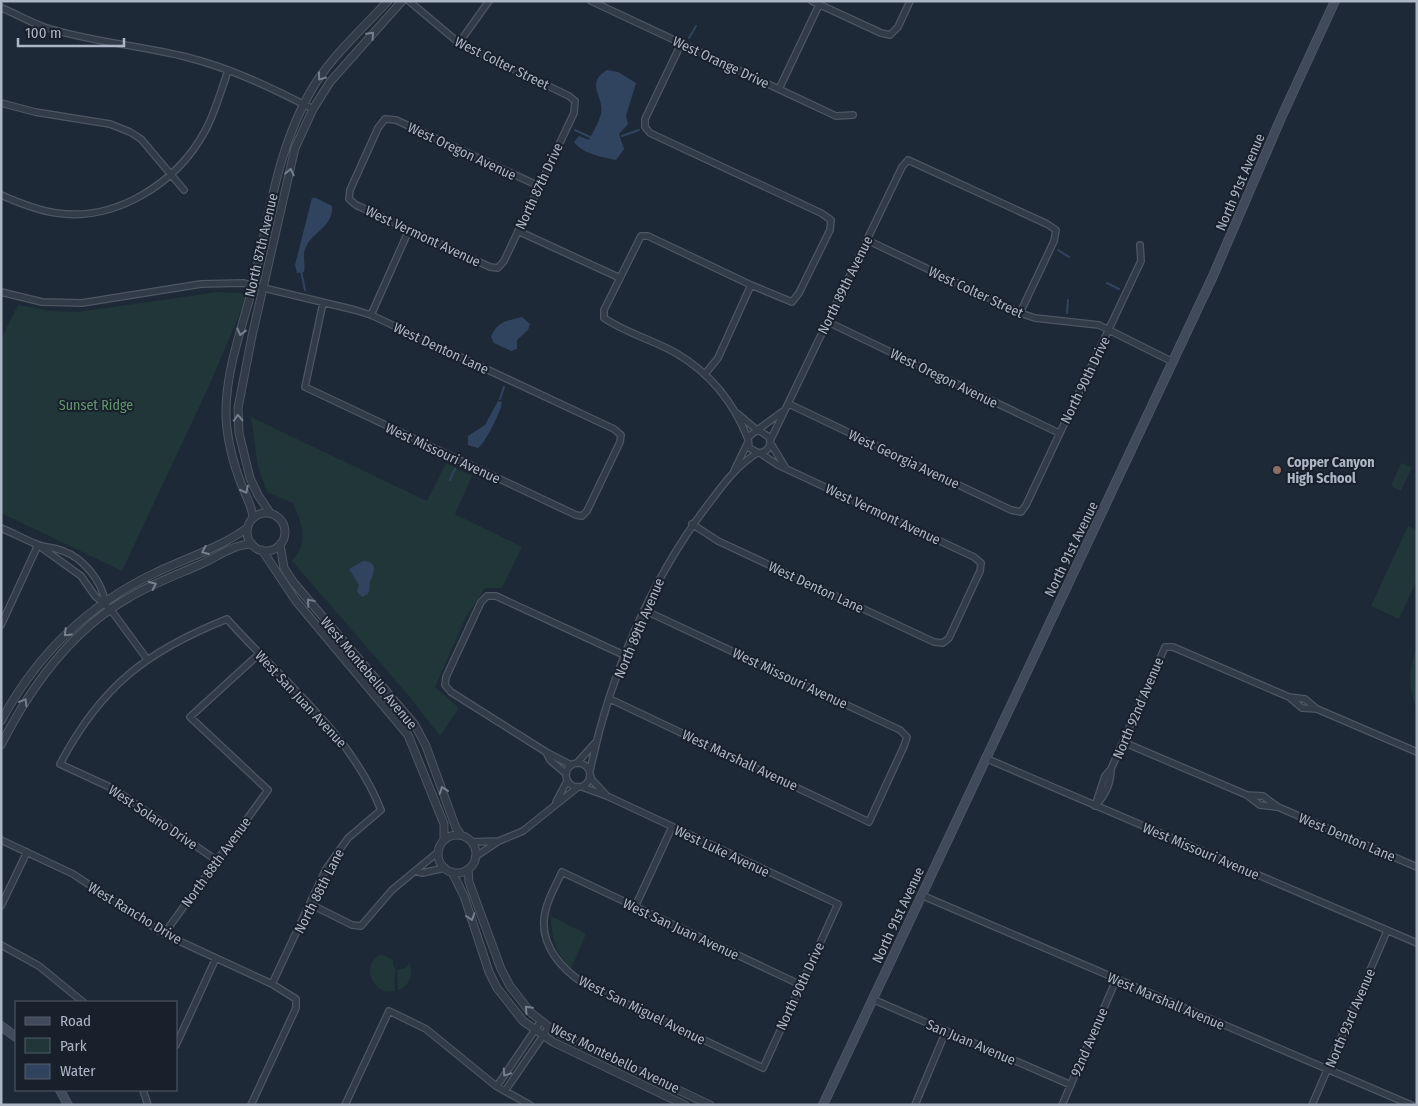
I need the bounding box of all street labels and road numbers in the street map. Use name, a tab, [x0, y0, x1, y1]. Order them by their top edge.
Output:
street label: West Colter Street	[452, 33, 552, 94]
street label: West Orange Drive	[670, 33, 772, 92]
street label: West Oregon Avenue	[405, 119, 519, 184]
street label: North 91st Avenue	[1212, 131, 1269, 233]
street label: North 87th Drive	[512, 140, 567, 232]
street label: North 87th Avenue	[241, 192, 282, 299]
street label: West Vermont Avenue	[362, 202, 483, 271]
street label: North 89th Avenue	[814, 233, 877, 337]
street label: West Colter Street	[926, 263, 1026, 322]
street label: West Denton Lane	[390, 319, 491, 378]
street label: North 90th Drive	[1057, 334, 1114, 427]
street label: West Oregon Avenue	[887, 345, 1001, 412]
street label: West Missouri Avenue	[383, 419, 503, 488]
street label: West Georgia Avenue	[846, 426, 962, 493]
street label: West Vermont Avenue	[822, 480, 943, 549]
street label: North 91st Avenue	[1041, 499, 1102, 600]
street label: West Denton Lane	[765, 558, 866, 617]
street label: North 89th Avenue	[611, 576, 668, 681]
street label: West Montebello Avenue	[317, 614, 421, 733]
street label: West Missouri Avenue	[730, 644, 850, 713]
street label: West San Juan Avenue	[251, 647, 350, 751]
street label: North 92nd Avenue	[1109, 655, 1168, 762]
street label: West Marshall Avenue	[679, 726, 800, 795]
street label: West Solano Drive	[105, 781, 200, 853]
street label: West Denton Lane	[1296, 809, 1398, 865]
street label: North 88th Avenue	[178, 814, 255, 911]
street label: West Missouri Avenue	[1140, 819, 1262, 884]
street label: West Luke Avenue	[671, 822, 772, 881]
street label: North 88th Lane	[291, 846, 348, 936]
street label: North 91st Avenue	[869, 864, 928, 966]
street label: West Rancho Drive	[85, 879, 185, 948]
street label: West San Juan Avenue	[620, 895, 742, 964]
street label: North 90th Drive	[773, 940, 828, 1033]
street label: North 93rd Avenue	[1322, 966, 1379, 1070]
street label: West Marshall Avenue	[1105, 969, 1227, 1034]
street label: West San Miguel Avenue	[576, 972, 708, 1049]
street label: 92nd Avenue	[1067, 1005, 1112, 1079]
street label: San Juan Avenue	[924, 1016, 1018, 1069]
street label: West Montebello Avenue	[547, 1020, 682, 1097]

